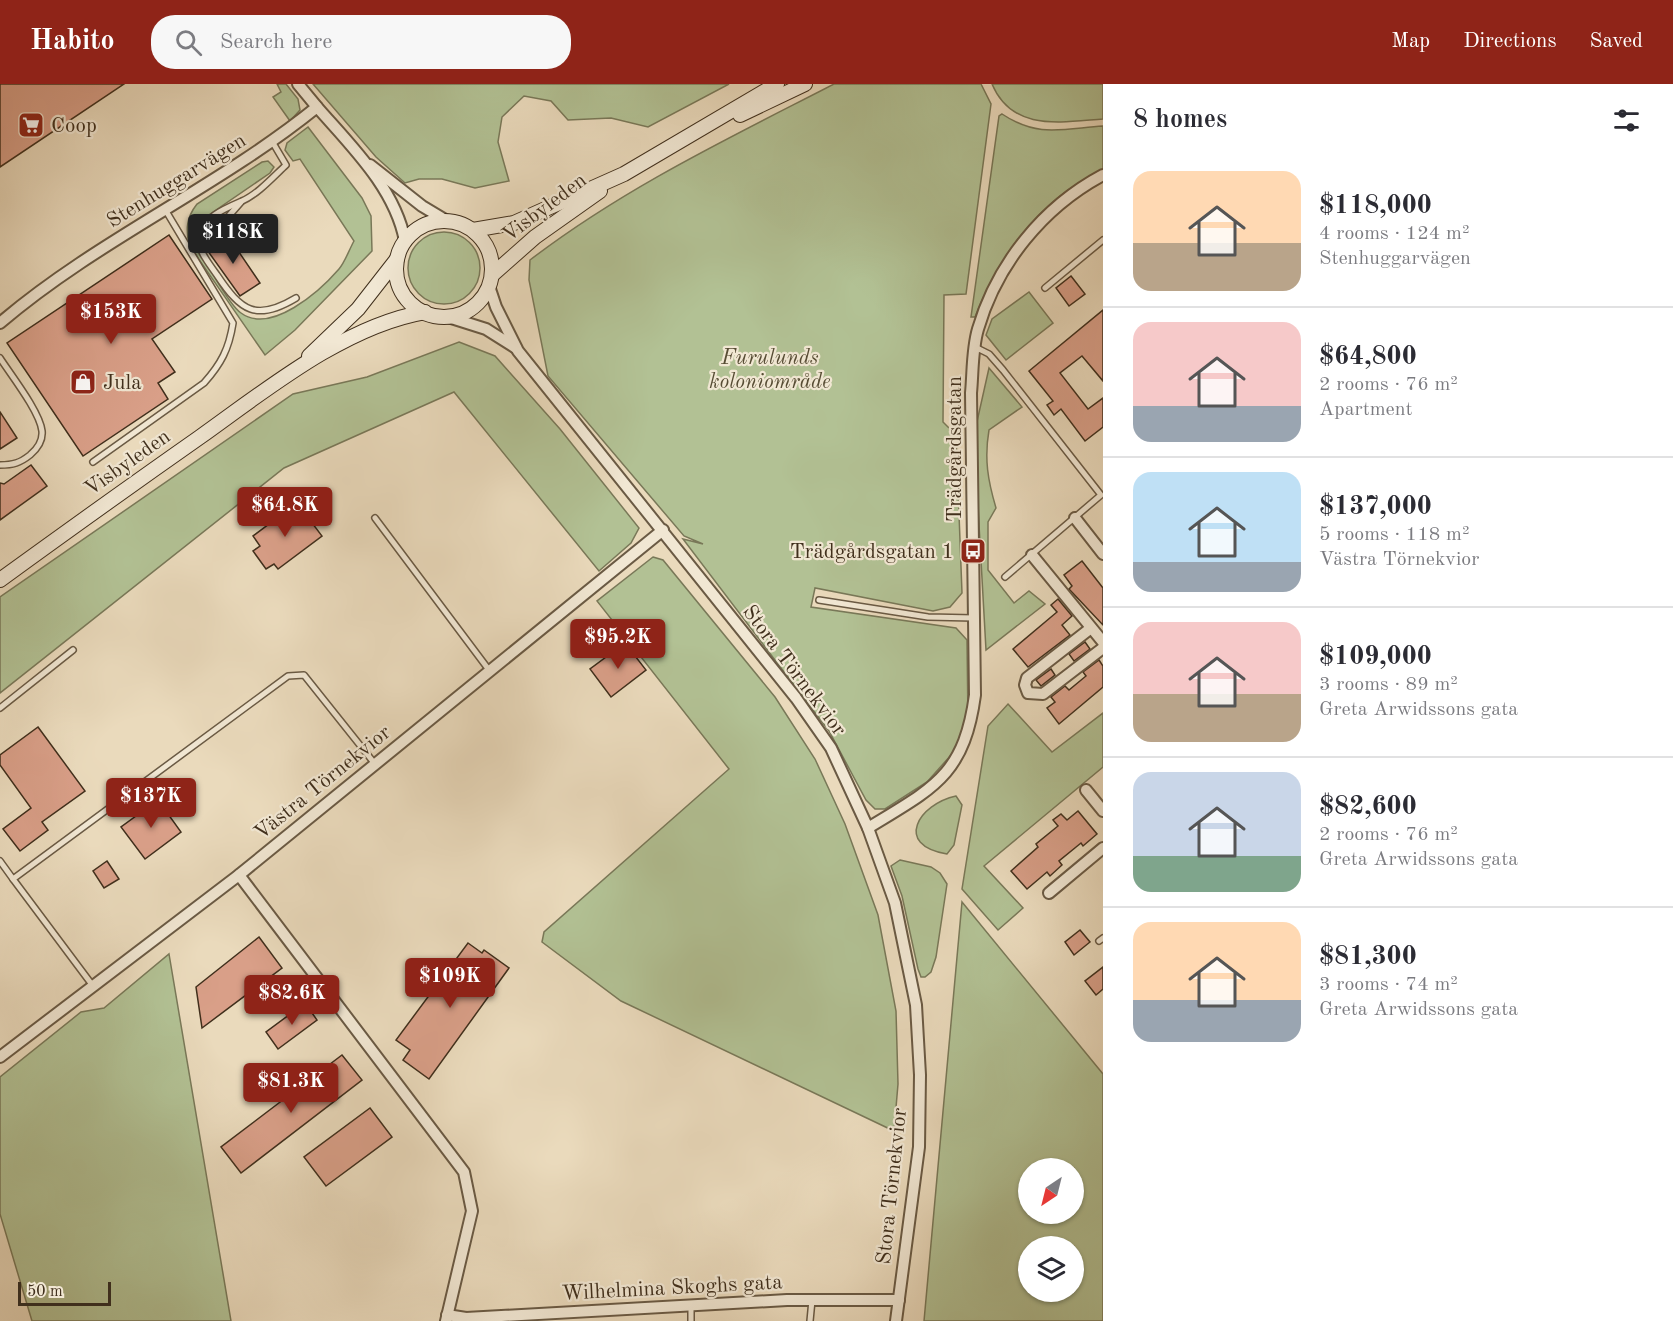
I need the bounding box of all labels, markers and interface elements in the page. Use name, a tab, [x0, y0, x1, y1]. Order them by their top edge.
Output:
search box	[151, 15, 571, 69]
icon: search	[172, 26, 205, 59]
text: Habito	[30, 28, 115, 56]
text: Search here	[220, 31, 332, 53]
text: Map	[1391, 31, 1430, 52]
text: Directions	[1463, 31, 1557, 52]
text: Saved	[1590, 31, 1643, 52]
icon: filters	[1610, 104, 1643, 137]
text: 8 homes	[1133, 107, 1227, 133]
supermarket icon: Coop	[16, 110, 46, 140]
place label: Coop	[51, 116, 97, 137]
street label: Stenhuggarvägen	[104, 130, 250, 232]
street label: Visbyleden	[499, 170, 591, 246]
text: $118,000	[1319, 193, 1432, 219]
icon: home	[1181, 195, 1253, 267]
pin: $118K	[191, 214, 275, 265]
text: $118K	[202, 223, 264, 243]
text: 4 rooms · 124 m²	[1319, 224, 1469, 244]
text: Stenhuggarvägen	[1319, 249, 1471, 269]
pin: $153K	[69, 294, 153, 345]
text: $153K	[80, 303, 142, 323]
text: $64,800	[1319, 344, 1417, 370]
icon: home	[1181, 346, 1253, 418]
park label: Furulunds koloniområde	[709, 348, 831, 393]
shop icon: Jula	[68, 367, 98, 397]
place label: Jula	[103, 373, 142, 394]
text: 2 rooms · 76 m²	[1319, 375, 1458, 395]
street label: Trädgårdsgatan	[945, 376, 966, 522]
text: Apartment	[1319, 400, 1413, 420]
street label: Visbyleden	[81, 426, 175, 500]
pin: $64.8K	[236, 487, 334, 538]
text: $137,000	[1319, 494, 1432, 520]
text: $64.8K	[251, 496, 319, 516]
icon: home	[1181, 496, 1253, 568]
text: 5 rooms · 118 m²	[1319, 525, 1469, 545]
bus stop icon: Trädgårdsgatan 1	[958, 536, 988, 566]
place label: Trädgårdsgatan 1	[790, 542, 954, 563]
text: Västra Törnekvior	[1319, 550, 1479, 570]
street label: Stora Törnekvior	[738, 602, 850, 740]
pin: $95.2K	[569, 619, 667, 670]
text: $95.2K	[584, 628, 652, 648]
text: $109,000	[1319, 644, 1432, 670]
icon: home	[1181, 646, 1253, 718]
text: 3 rooms · 89 m²	[1319, 675, 1458, 695]
text: Greta Arwidssons gata	[1319, 700, 1518, 720]
street label: Västra Törnekvior	[251, 722, 395, 844]
pin: $137K	[109, 778, 193, 829]
text: $137K	[120, 787, 182, 807]
text: $82,600	[1319, 794, 1417, 820]
icon: home	[1181, 796, 1253, 868]
text: 2 rooms · 76 m²	[1319, 825, 1458, 845]
text: Greta Arwidssons gata	[1319, 850, 1518, 870]
text: $81,300	[1319, 944, 1417, 970]
icon: home	[1181, 946, 1253, 1018]
pin: $109K	[408, 958, 492, 1009]
text: $109K	[419, 967, 481, 987]
pin: $82.6K	[243, 975, 341, 1026]
text: 3 rooms · 74 m²	[1319, 975, 1458, 995]
text: $82.6K	[258, 984, 326, 1004]
text: Greta Arwidssons gata	[1319, 1000, 1518, 1020]
pin: $81.3K	[242, 1063, 340, 1114]
text: $81.3K	[257, 1072, 325, 1092]
street label: Stora Törnekvior	[874, 1106, 911, 1266]
north arrow	[1018, 1158, 1084, 1224]
map controls	[1018, 1158, 1084, 1302]
button: layers	[1018, 1236, 1084, 1302]
street label: Wilhelmina Skoghs gata	[561, 1272, 783, 1305]
scale bar	[18, 1279, 111, 1306]
text: 50 m	[27, 1284, 63, 1300]

